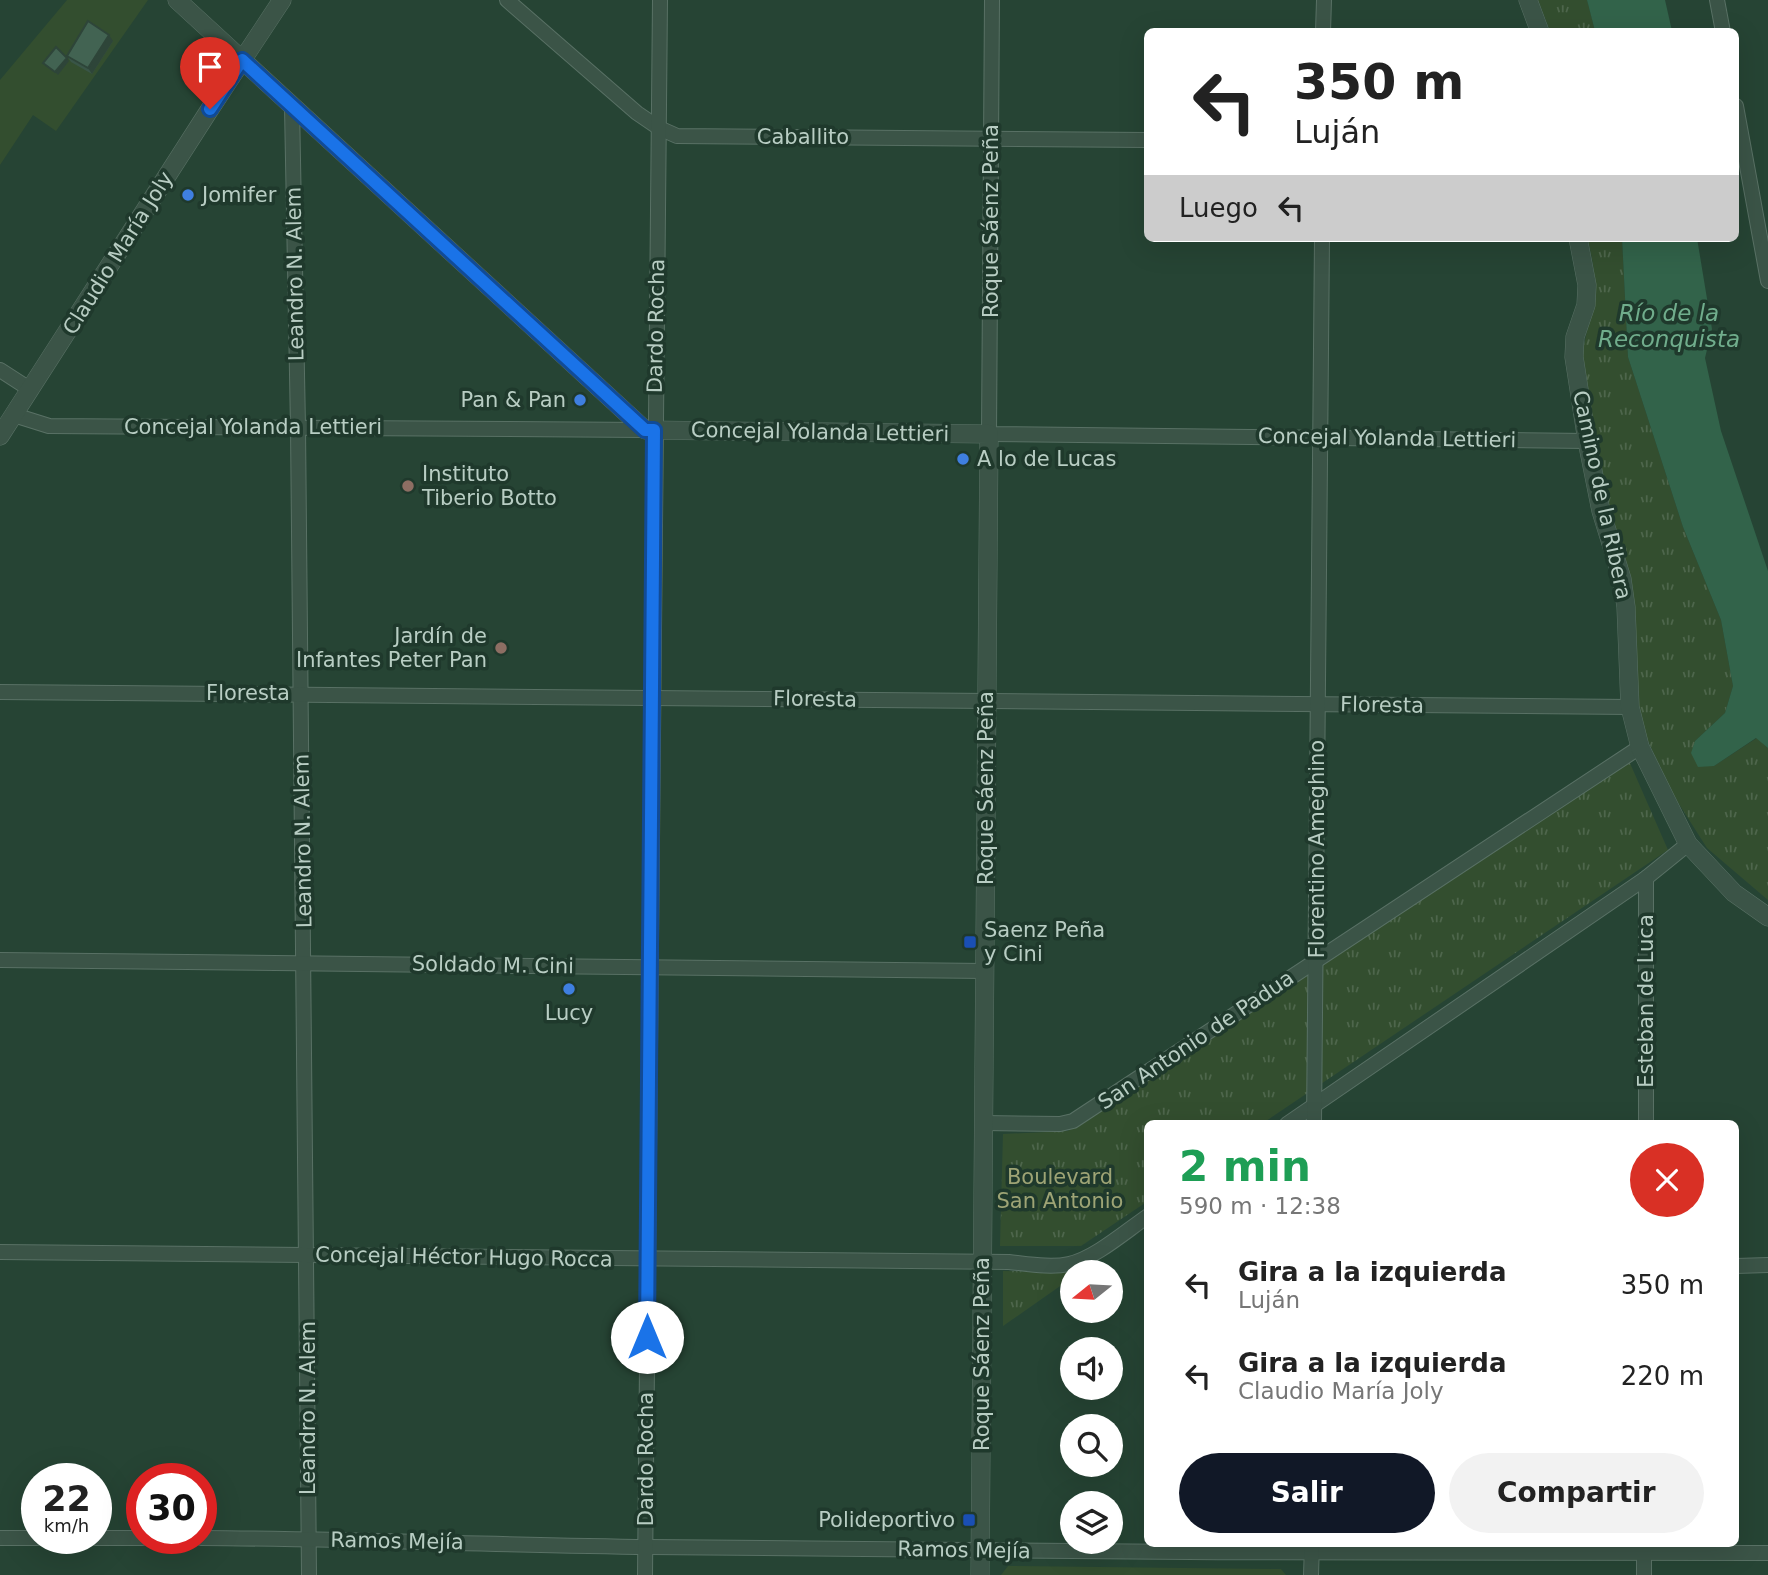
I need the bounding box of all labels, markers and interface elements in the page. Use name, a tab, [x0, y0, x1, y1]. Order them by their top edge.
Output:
pin	[180, 37, 240, 109]
icon: arrive	[191, 48, 229, 86]
text: 350 m	[1294, 54, 1464, 111]
icon: left	[1179, 56, 1270, 147]
text: Luján	[1294, 113, 1380, 151]
street label: Roque Sáenz Peña	[979, 124, 1003, 318]
street label: Caballito	[757, 125, 849, 149]
street label: Claudio María Joly	[58, 167, 178, 339]
place label: Jomifer	[200, 183, 277, 207]
marker: Jomifer	[180, 187, 196, 203]
street label: Leandro N. Alem	[281, 187, 309, 361]
icon: left	[1272, 189, 1310, 227]
text: Luego	[1179, 193, 1258, 223]
street label: Dardo Rocha	[643, 259, 669, 393]
water label: Río de la Reconquista	[1598, 300, 1740, 352]
place label: Pan & Pan	[460, 388, 566, 412]
street label: Camino de la Ribera	[1568, 388, 1636, 602]
marker: Pan & Pan	[572, 392, 588, 408]
street label: Concejal Yolanda Lettieri	[124, 415, 382, 439]
street label: Concejal Yolanda Lettieri	[691, 418, 949, 446]
street label: Concejal Yolanda Lettieri	[1258, 424, 1516, 452]
place label: A lo de Lucas	[977, 447, 1116, 471]
marker: A lo de Lucas	[955, 451, 971, 467]
place label: Instituto Tiberio Botto	[421, 462, 557, 510]
marker: Instituto Tiberio Botto	[400, 478, 416, 494]
place label: Jardín de Infantes Peter Pan	[296, 624, 487, 672]
marker: Jardín de Infantes Peter Pan	[493, 640, 509, 656]
street label: Floresta	[206, 681, 290, 705]
street label: Floresta	[773, 686, 857, 712]
street label: Roque Sáenz Peña	[974, 691, 998, 885]
street label: Floresta	[1340, 692, 1424, 718]
street label: Florentino Ameghino	[1305, 740, 1329, 958]
street label: Leandro N. Alem	[289, 754, 317, 928]
street label: Esteban de Luca	[1634, 914, 1658, 1088]
place label: Saenz Peña y Cini	[984, 918, 1105, 966]
marker: Saenz Peña y Cini	[962, 934, 978, 950]
street label: Soldado M. Cini	[412, 952, 574, 978]
street label: San Antonio de Padua	[1094, 966, 1298, 1114]
marker: Lucy	[561, 981, 577, 997]
place label: Lucy	[545, 1001, 593, 1025]
text: 2 min	[1179, 1142, 1311, 1191]
button: close	[1630, 1143, 1704, 1217]
park label: Boulevard San Antonio	[997, 1165, 1123, 1213]
text: 590 m · 12:38	[1179, 1193, 1341, 1219]
street label: Concejal Héctor Hugo Rocca	[315, 1242, 613, 1272]
street label: Roque Sáenz Peña	[970, 1257, 994, 1451]
text: Gira a la izquierda	[1238, 1257, 1506, 1287]
north arrow	[1060, 1260, 1124, 1323]
map controls	[1060, 1260, 1123, 1554]
icon: left	[1179, 1266, 1217, 1304]
text: 350 m	[1621, 1270, 1704, 1300]
text: Luján	[1238, 1287, 1300, 1313]
position arrow	[610, 1300, 684, 1374]
street label: Leandro N. Alem	[296, 1321, 320, 1495]
button: sound	[1060, 1337, 1123, 1400]
text: Gira a la izquierda	[1238, 1348, 1506, 1378]
icon: left	[1179, 1357, 1217, 1395]
text: 220 m	[1621, 1361, 1704, 1391]
text: Claudio María Joly	[1238, 1378, 1444, 1404]
street label: Dardo Rocha	[634, 1392, 658, 1526]
button: search	[1060, 1414, 1123, 1477]
button: Salir	[1179, 1453, 1435, 1533]
button: Compartir	[1449, 1453, 1704, 1533]
speed limit sign: 30	[126, 1463, 217, 1554]
text: 22	[42, 1479, 91, 1519]
button: layers	[1060, 1491, 1123, 1554]
place label: Polideportivo	[818, 1508, 955, 1532]
marker: Polideportivo	[961, 1512, 977, 1528]
text: km/h	[44, 1515, 89, 1536]
street label: Ramos Mejía	[330, 1528, 464, 1554]
street label: Ramos Mejía	[897, 1537, 1031, 1563]

